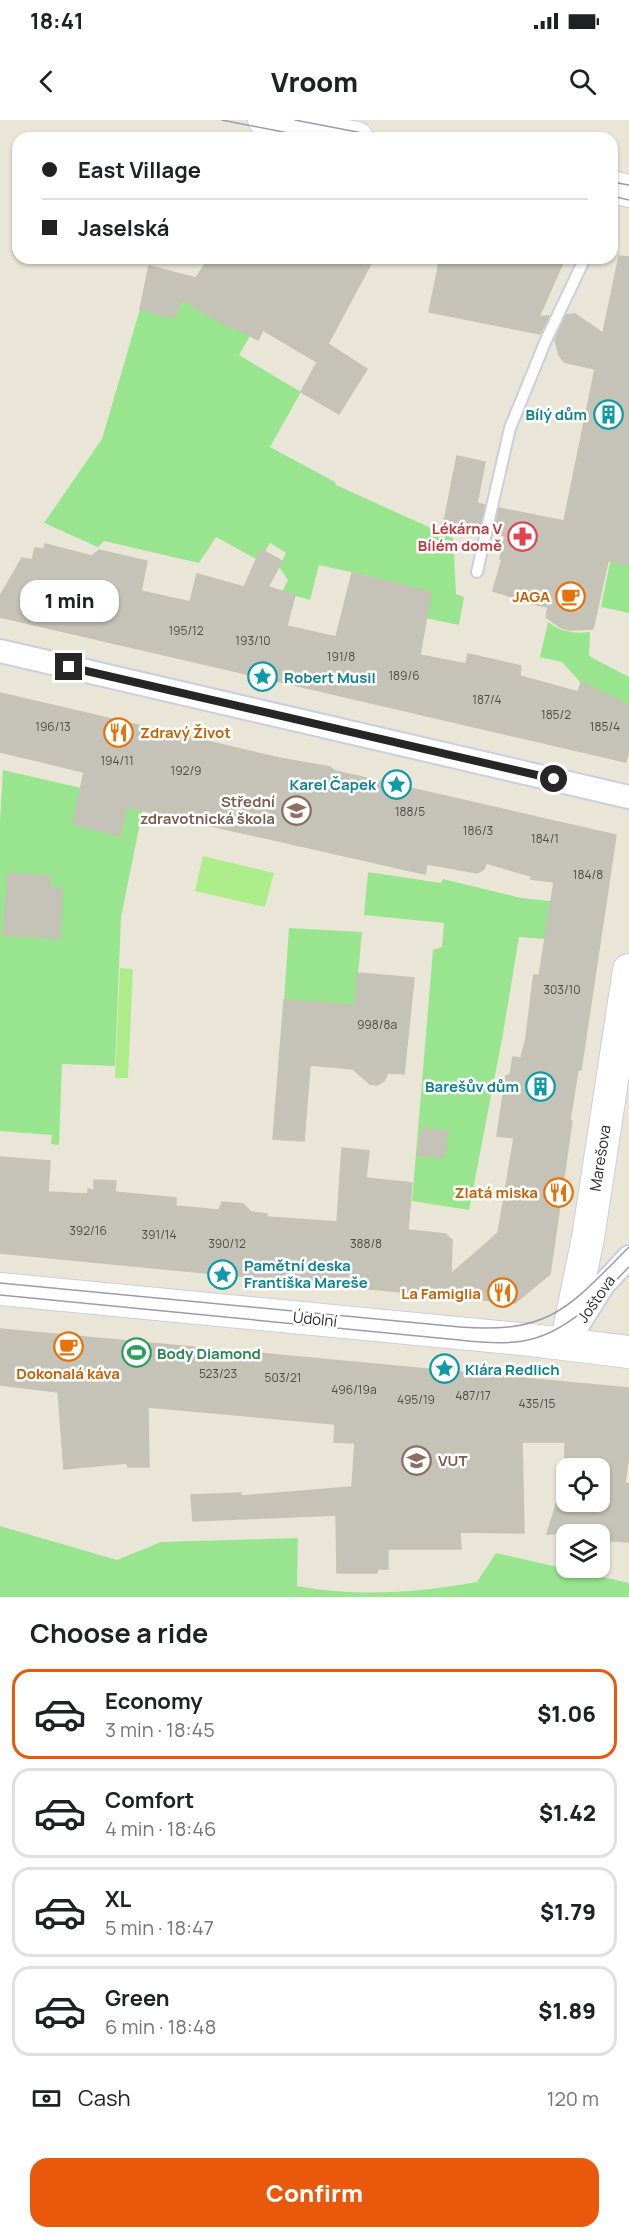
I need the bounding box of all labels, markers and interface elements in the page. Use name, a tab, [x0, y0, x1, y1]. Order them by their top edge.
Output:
text: 18:41	[30, 6, 84, 36]
text: Vroom	[271, 63, 358, 100]
icon: back	[30, 65, 63, 98]
icon: search	[566, 65, 599, 98]
text: East Village	[78, 155, 201, 185]
text: Jaselská	[78, 213, 169, 243]
building icon: Bílý dům	[592, 398, 624, 430]
place label: Bílý dům	[526, 404, 587, 425]
place label: Lékárna V Bílém domě	[418, 518, 502, 556]
pharmacy icon: Lékárna V Bílém domě	[507, 521, 539, 553]
callout: 1 min	[20, 580, 118, 622]
cafe icon: JAGA	[555, 580, 587, 612]
place label: JAGA	[512, 586, 550, 607]
text: 1 min	[44, 587, 95, 614]
house number: 195/12	[168, 622, 204, 639]
house number: 193/10	[235, 632, 271, 649]
house number: 191/8	[327, 648, 355, 665]
route end	[55, 653, 82, 680]
place icon: Robert Musil	[247, 661, 279, 693]
place label: Robert Musil	[284, 667, 376, 688]
house number: 189/6	[388, 667, 420, 684]
house number: 187/4	[472, 691, 502, 708]
house number: 185/2	[541, 706, 571, 723]
restaurant icon: Zdravý Život	[103, 716, 135, 748]
house number: 196/13	[35, 718, 71, 735]
house number: 185/4	[590, 718, 620, 735]
place label: Zdravý Život	[140, 722, 231, 743]
house number: 194/11	[100, 752, 134, 769]
house number: 192/9	[170, 762, 202, 779]
route start	[540, 765, 567, 792]
place icon: Karel Čapek	[381, 768, 413, 800]
place label: Karel Čapek	[290, 774, 377, 795]
place label: Střední zdravotnická škola	[140, 791, 275, 829]
school or university icon: Střední zdravotnická škola	[280, 794, 312, 826]
house number: 188/5	[395, 803, 425, 820]
house number: 186/3	[463, 822, 493, 839]
house number: 184/1	[531, 830, 559, 847]
house number: 184/8	[573, 866, 603, 883]
house number: 303/10	[543, 981, 581, 998]
house number: 998/8a	[357, 1016, 397, 1033]
building icon: Barešův dům	[524, 1070, 556, 1102]
place label: Barešův dům	[425, 1076, 519, 1097]
street label: Marešova	[584, 1123, 616, 1193]
restaurant icon: Zlatá miska	[543, 1176, 575, 1208]
place label: Zlatá miska	[455, 1182, 538, 1203]
house number: 392/16	[69, 1222, 107, 1239]
house number: 391/14	[141, 1226, 177, 1243]
house number: 390/12	[208, 1235, 246, 1252]
house number: 388/8	[350, 1235, 382, 1252]
place label: Pamětní deska Františka Mareše	[244, 1255, 368, 1293]
place icon: Pamětní deska Františka Mareše	[207, 1258, 239, 1290]
street label: Joštova	[572, 1271, 620, 1327]
restaurant icon: La Famiglia	[486, 1277, 518, 1309]
place label: La Famiglia	[401, 1283, 481, 1304]
street label: Údolní	[292, 1306, 339, 1332]
cafe icon: Dokonalá káva	[52, 1330, 84, 1362]
sports icon: Body Diamond	[120, 1337, 152, 1369]
place label: Body Diamond	[157, 1343, 261, 1364]
place icon: Klára Redlich	[428, 1353, 460, 1385]
place label: Klára Redlich	[465, 1359, 560, 1380]
place label: Dokonalá káva	[16, 1363, 120, 1384]
house number: 523/23	[199, 1365, 237, 1382]
house number: 503/21	[264, 1369, 302, 1386]
house number: 496/19a	[331, 1381, 377, 1398]
house number: 487/17	[455, 1387, 491, 1404]
house number: 495/19	[397, 1391, 435, 1408]
house number: 435/15	[519, 1395, 556, 1412]
school or university icon: VUT	[401, 1444, 433, 1476]
place label: VUT	[438, 1450, 468, 1471]
map controls	[556, 1458, 610, 1578]
button: locate	[556, 1458, 610, 1512]
button: layers	[556, 1524, 610, 1578]
text: Choose a ride	[30, 1614, 208, 1651]
text: Economy	[105, 1686, 203, 1716]
icon: car	[33, 1687, 87, 1741]
text: $1.06	[537, 1699, 596, 1729]
text: 3 min · 18:45	[105, 1716, 215, 1743]
text: Comfort	[105, 1785, 194, 1815]
icon: car	[33, 1786, 87, 1840]
text: $1.42	[539, 1798, 596, 1828]
text: 4 min · 18:46	[105, 1815, 216, 1842]
text: XL	[105, 1884, 131, 1914]
icon: car	[33, 1885, 87, 1939]
text: $1.79	[540, 1897, 596, 1927]
text: 5 min · 18:47	[105, 1914, 214, 1941]
text: Green	[105, 1983, 170, 2013]
icon: car	[33, 1984, 87, 2038]
text: $1.89	[538, 1996, 596, 2026]
text: 6 min · 18:48	[105, 2013, 216, 2040]
icon: cash	[30, 2082, 63, 2115]
text: Cash	[78, 2083, 131, 2113]
text: 120 m	[547, 2085, 599, 2112]
button: Confirm	[30, 2158, 599, 2227]

